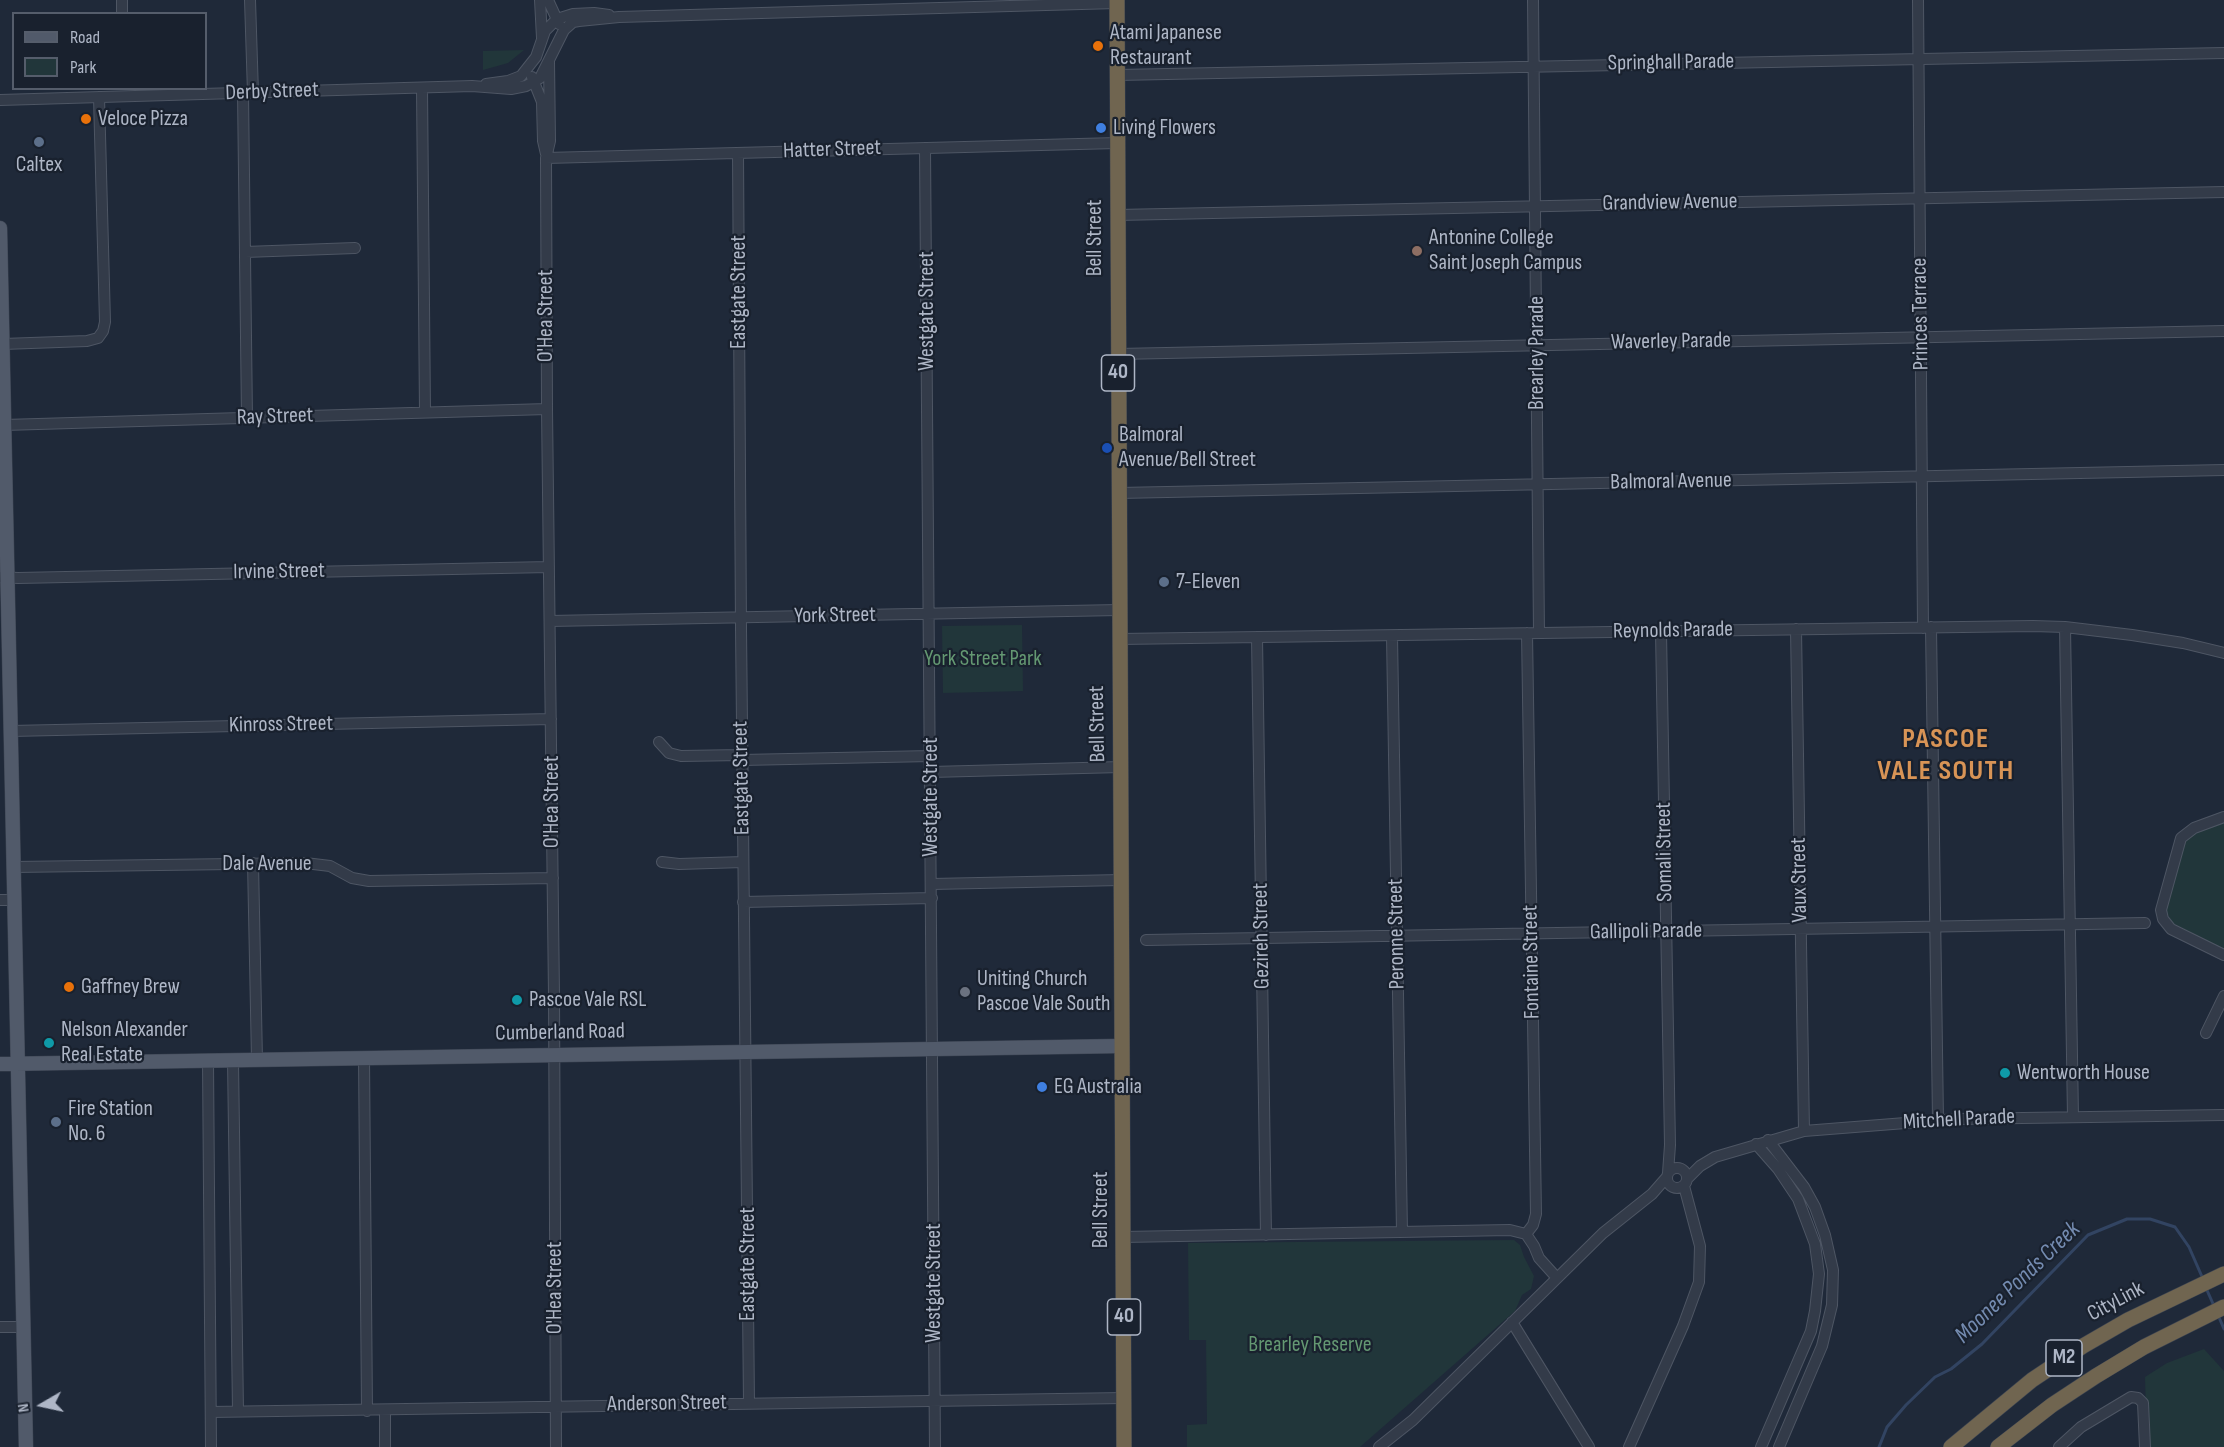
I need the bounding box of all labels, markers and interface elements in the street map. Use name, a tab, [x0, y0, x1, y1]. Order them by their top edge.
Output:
legend	[12, 12, 207, 90]
place label: Atami Japanese Restaurant	[1110, 20, 1222, 72]
text: Road	[70, 27, 100, 48]
marker: Atami Japanese Restaurant	[1091, 39, 1105, 53]
street label: Springhall Parade	[1607, 49, 1735, 77]
text: Park	[70, 57, 96, 78]
street label: Derby Street	[225, 77, 319, 107]
place label: Veloce Pizza	[98, 106, 188, 132]
marker: Veloce Pizza	[79, 112, 93, 126]
place label: Living Flowers	[1113, 115, 1216, 141]
marker: Living Flowers	[1094, 121, 1108, 135]
marker: Caltex	[32, 135, 46, 149]
street label: Hatter Street	[783, 135, 881, 165]
place label: Caltex	[16, 152, 62, 178]
street label: Grandview Avenue	[1602, 189, 1738, 217]
street label: Bell Street	[1082, 200, 1108, 276]
place label: Antonine College Saint Joseph Campus	[1429, 225, 1582, 276]
street label: Eastgate Street	[726, 235, 752, 349]
marker: Antonine College Saint Joseph Campus	[1410, 244, 1424, 258]
street label: Westgate Street	[914, 251, 940, 371]
street label: Princes Terrace	[1907, 257, 1935, 371]
street label: O'Hea Street	[533, 270, 559, 362]
street label: Brearley Parade	[1524, 296, 1550, 410]
street label: Waverley Parade	[1611, 328, 1731, 356]
road number: 40	[1102, 355, 1134, 391]
street label: Ray Street	[236, 402, 314, 432]
place label: Balmoral Avenue/Bell Street	[1119, 422, 1256, 474]
marker: Balmoral Avenue/Bell Street	[1100, 441, 1114, 455]
street label: Balmoral Avenue	[1610, 468, 1732, 496]
street label: Irvine Street	[233, 558, 325, 586]
place label: 7-Eleven	[1176, 569, 1240, 595]
marker: 7-Eleven	[1157, 575, 1171, 589]
street label: York Street	[794, 602, 876, 630]
street label: Reynolds Parade	[1613, 617, 1733, 645]
park label: York Street Park	[924, 646, 1042, 672]
street label: Bell Street	[1084, 685, 1112, 763]
street label: Kinross Street	[229, 711, 333, 739]
street label: Eastgate Street	[728, 721, 756, 835]
district label: PASCOE VALE SOUTH	[1877, 723, 2015, 789]
street label: Westgate Street	[918, 737, 944, 857]
street label: O'Hea Street	[539, 756, 565, 848]
street label: Somali Street	[1651, 802, 1679, 902]
street label: Vaux Street	[1786, 837, 1814, 923]
street label: Dale Avenue	[222, 851, 312, 877]
street label: Peronne Street	[1383, 878, 1411, 990]
street label: Gezireh Street	[1248, 883, 1276, 989]
street label: Fontaine Street	[1518, 905, 1546, 1019]
street label: Gallipoli Parade	[1590, 918, 1702, 946]
place label: Uniting Church Pascoe Vale South	[977, 966, 1111, 1017]
place label: Gaffney Brew	[81, 974, 180, 1000]
marker: Gaffney Brew	[62, 980, 76, 994]
marker: Uniting Church Pascoe Vale South	[958, 985, 972, 999]
place label: Pascoe Vale RSL	[529, 987, 646, 1013]
marker: Pascoe Vale RSL	[510, 993, 524, 1007]
place label: Nelson Alexander Real Estate	[61, 1017, 188, 1068]
street label: Cumberland Road	[495, 1019, 625, 1047]
marker: Nelson Alexander Real Estate	[42, 1036, 56, 1050]
place label: Wentworth House	[2017, 1060, 2150, 1086]
marker: Wentworth House	[1998, 1066, 2012, 1080]
place label: EG Australia	[1054, 1074, 1142, 1100]
marker: EG Australia	[1035, 1080, 1049, 1094]
place label: Fire Station No. 6	[68, 1096, 153, 1148]
street label: Mitchell Parade	[1902, 1104, 2016, 1136]
marker: Fire Station No. 6	[49, 1115, 63, 1129]
street label: Bell Street	[1088, 1172, 1114, 1248]
street label: Eastgate Street	[735, 1207, 761, 1321]
water label: Moonee Ponds Creek	[1949, 1216, 2087, 1350]
street label: Westgate Street	[921, 1223, 947, 1343]
street label: O'Hea Street	[542, 1242, 568, 1334]
street label: CityLink	[2083, 1276, 2149, 1328]
road number: 40	[1108, 1299, 1140, 1335]
park label: Brearley Reserve	[1248, 1332, 1372, 1358]
road number: M2	[2046, 1340, 2082, 1376]
north arrow	[12, 1375, 72, 1435]
street label: Anderson Street	[607, 1390, 727, 1418]
text: N	[14, 1402, 34, 1414]

